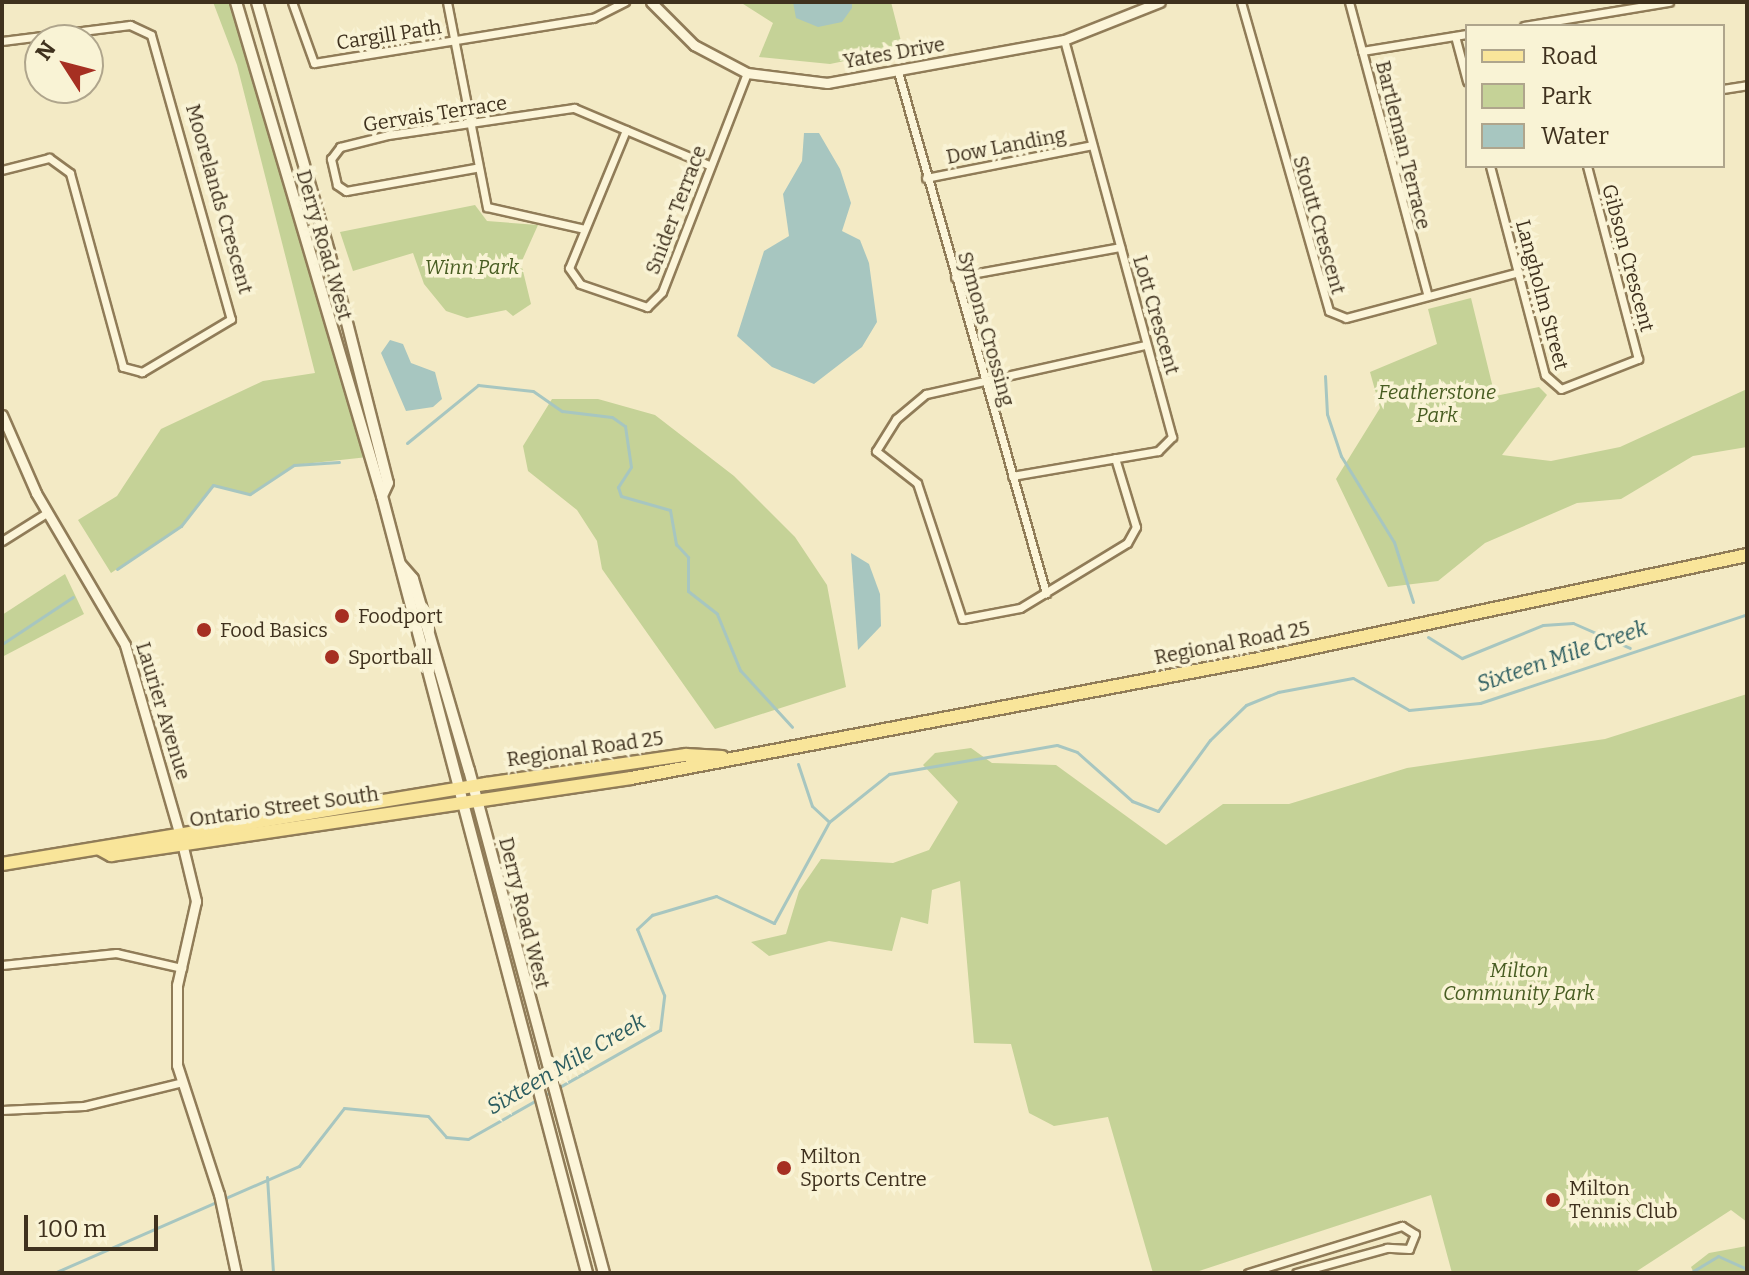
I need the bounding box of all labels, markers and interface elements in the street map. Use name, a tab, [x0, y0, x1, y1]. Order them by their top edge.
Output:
street label: Cargill Path	[335, 15, 443, 55]
north arrow	[24, 24, 104, 104]
legend	[1465, 24, 1725, 168]
street label: Yates Drive	[841, 32, 947, 74]
text: N	[30, 36, 62, 66]
text: Road	[1541, 42, 1597, 70]
street label: Bartleman Terrace	[1370, 58, 1436, 232]
text: Park	[1541, 82, 1592, 110]
street label: Gervais Terrace	[361, 91, 509, 137]
street label: Moorelands Crescent	[180, 101, 258, 297]
text: Water	[1541, 122, 1609, 150]
street label: Dow Landing	[944, 123, 1068, 169]
street label: Snider Terrace	[640, 142, 712, 278]
street label: Stoutt Crescent	[1288, 153, 1350, 297]
street label: Derry Road West	[291, 167, 357, 323]
street label: Gibson Crescent	[1597, 182, 1659, 334]
street label: Langholm Street	[1510, 217, 1574, 373]
street label: Symons Crossing	[952, 249, 1020, 409]
street label: Lott Crescent	[1128, 253, 1184, 377]
park label: Winn Park	[425, 255, 519, 279]
park label: Featherstone Park	[1378, 380, 1496, 427]
place label: Foodport	[358, 604, 443, 628]
marker: Foodport	[333, 607, 351, 625]
water label: Sixteen Mile Creek	[1473, 614, 1651, 698]
street label: Regional Road 25	[1152, 616, 1312, 670]
place label: Food Basics	[220, 618, 328, 642]
marker: Food Basics	[195, 621, 213, 639]
street label: Laurier Avenue	[131, 639, 195, 783]
place label: Sportball	[348, 645, 433, 669]
marker: Sportball	[323, 648, 341, 666]
street label: Regional Road 25	[505, 726, 665, 772]
street label: Ontario Street South	[188, 782, 380, 832]
street label: Derry Road West	[494, 835, 554, 991]
park label: Milton Community Park	[1443, 959, 1595, 1006]
water label: Sixteen Mile Creek	[482, 1008, 650, 1120]
place label: Milton Sports Centre	[800, 1144, 927, 1191]
marker: Milton Sports Centre	[775, 1159, 793, 1177]
place label: Milton Tennis Club	[1569, 1176, 1678, 1223]
marker: Milton Tennis Club	[1544, 1191, 1562, 1209]
scale bar	[28, 1199, 162, 1249]
text: 100 m	[38, 1215, 106, 1243]

